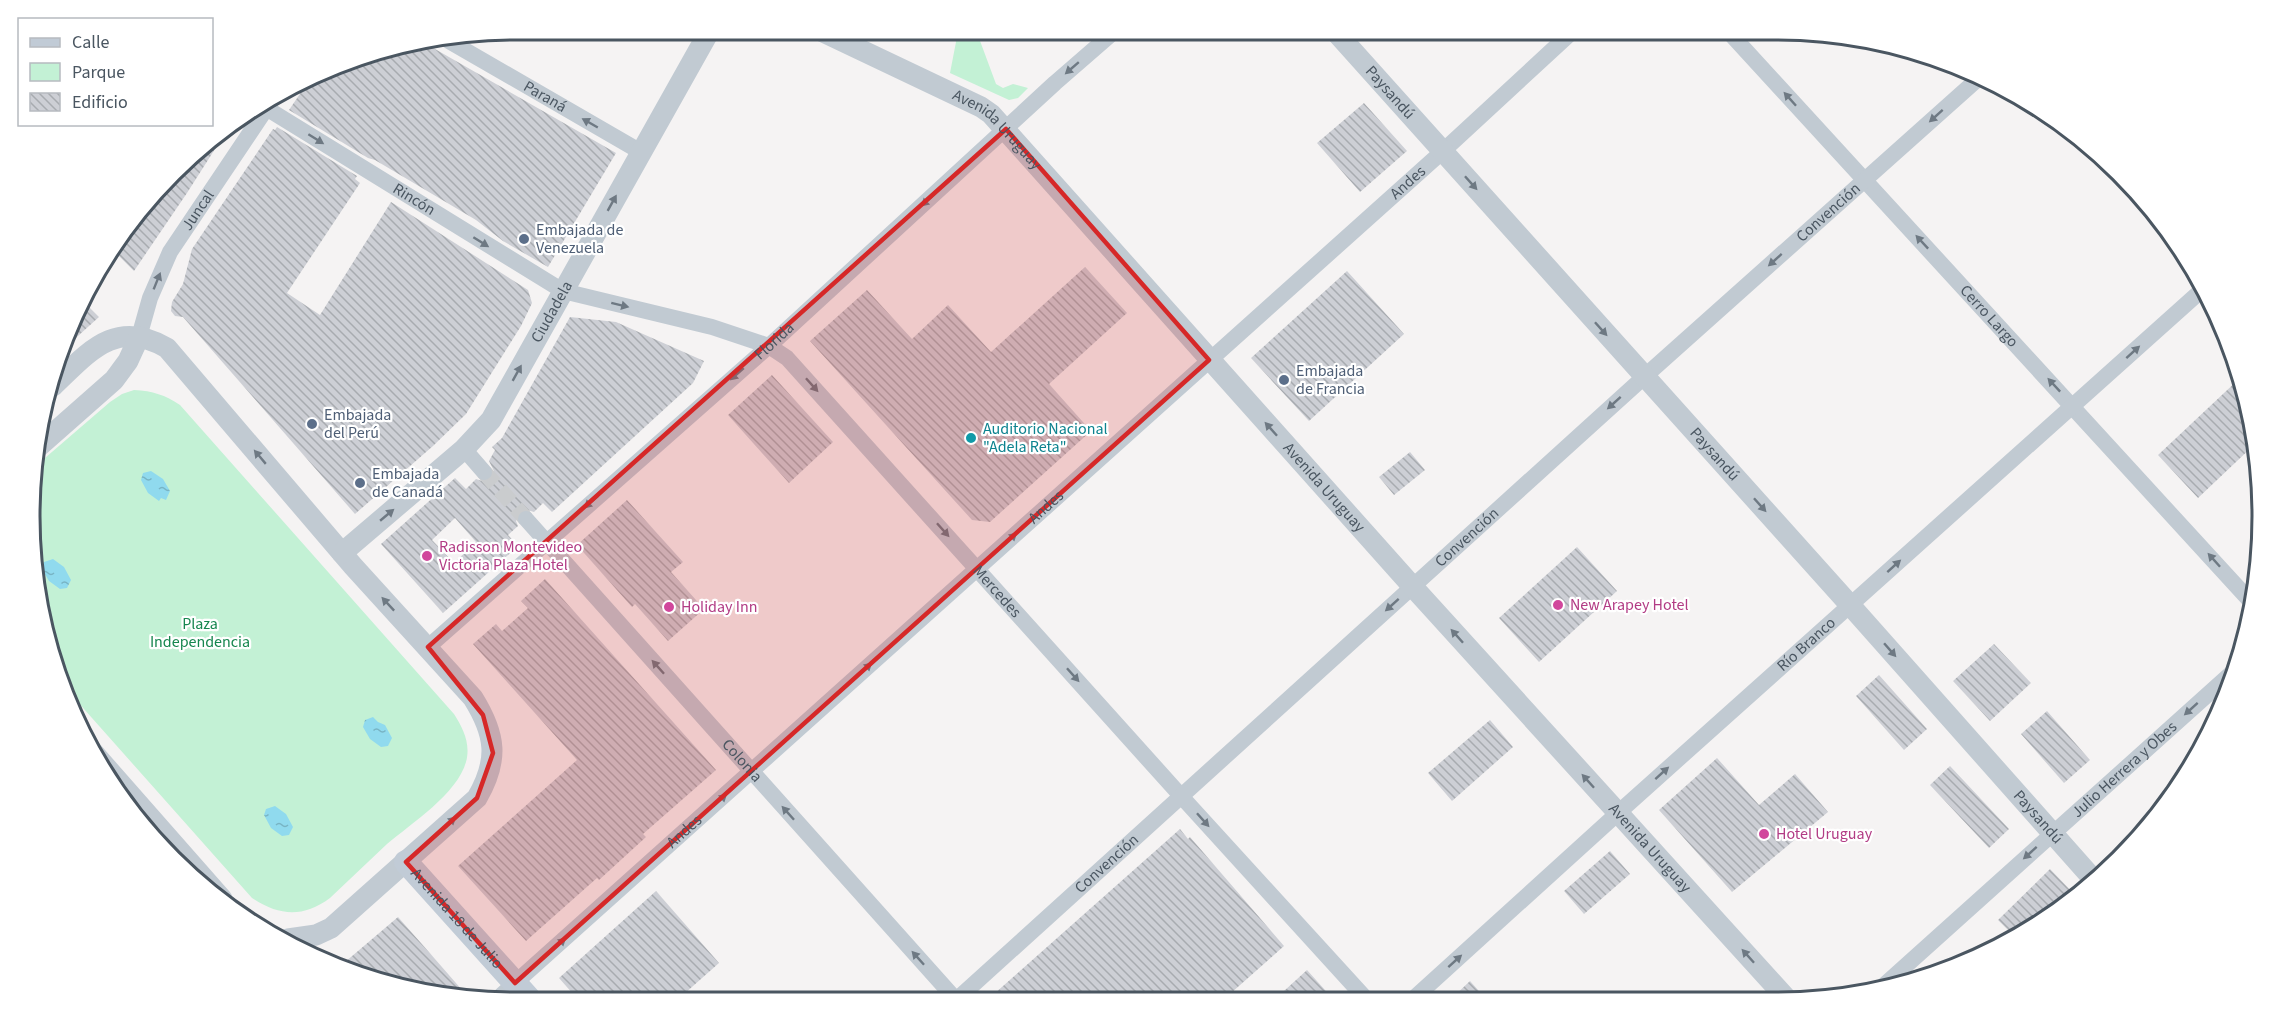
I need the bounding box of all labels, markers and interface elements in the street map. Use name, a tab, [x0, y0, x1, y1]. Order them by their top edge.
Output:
legend	[18, 18, 213, 126]
text: Calle	[72, 30, 110, 55]
text: Parque	[72, 60, 125, 85]
street label: Paysandú	[1360, 61, 1420, 124]
one-way arrow	[1064, 62, 1080, 75]
street label: Paraná	[519, 75, 571, 118]
street label: Avenida Uruguay	[949, 84, 1047, 175]
text: Edificio	[72, 90, 128, 115]
one-way arrow	[1783, 92, 1797, 106]
one-way arrow	[1929, 109, 1944, 123]
one-way arrow	[582, 118, 599, 128]
one-way arrow	[308, 133, 324, 144]
street label: Andes	[1385, 160, 1431, 204]
one-way arrow	[1464, 175, 1477, 190]
street label: Rincón	[389, 178, 440, 221]
street label: Convención	[1791, 178, 1865, 247]
street label: Juncal	[177, 186, 220, 235]
one-way arrow	[921, 193, 936, 206]
one-way arrow	[607, 195, 618, 211]
place label: Embajada de Venezuela	[536, 219, 623, 259]
marker: Embajada de Venezuela	[517, 232, 531, 246]
one-way arrow	[473, 236, 490, 247]
one-way arrow	[1915, 236, 1929, 250]
one-way arrow	[1767, 253, 1783, 266]
one-way arrow	[153, 272, 162, 290]
street label: Ciudadela	[526, 277, 578, 347]
street label: Cerro Largo	[1955, 280, 2024, 352]
one-way arrow	[610, 300, 629, 310]
street label: Florida	[749, 317, 799, 365]
one-way arrow	[1594, 321, 1608, 336]
one-way arrow	[2125, 346, 2140, 359]
place label: Embajada de Francia	[1296, 360, 1365, 400]
one-way arrow	[512, 364, 522, 381]
one-way arrow	[730, 367, 745, 380]
marker: Embajada de Francia	[1277, 373, 1291, 387]
one-way arrow	[805, 377, 818, 392]
one-way arrow	[2047, 378, 2061, 393]
one-way arrow	[1607, 396, 1621, 410]
place label: Embajada del Perú	[324, 404, 391, 444]
marker: Embajada del Perú	[305, 417, 319, 431]
place label: Auditorio Nacional "Adela Reta"	[983, 418, 1108, 458]
one-way arrow	[1264, 421, 1278, 436]
street label: Paysandú	[1685, 423, 1745, 486]
marker: Auditorio Nacional "Adela Reta"	[964, 431, 978, 445]
street label: Avenida Uruguay	[1278, 438, 1371, 538]
one-way arrow	[254, 450, 267, 465]
place label: Embajada de Canadá	[372, 463, 443, 503]
marker: Embajada de Canadá	[353, 476, 367, 490]
street label: Andes	[1023, 485, 1069, 529]
one-way arrow	[583, 495, 598, 509]
one-way arrow	[1752, 497, 1766, 511]
street label: Convención	[1430, 503, 1504, 572]
one-way arrow	[379, 509, 394, 522]
one-way arrow	[936, 522, 950, 537]
one-way arrow	[1002, 532, 1017, 546]
place label: Radisson Montevideo Victoria Plaza Hotel	[439, 536, 582, 576]
marker: Radisson Montevideo Victoria Plaza Hotel	[420, 549, 434, 563]
one-way arrow	[2207, 553, 2221, 568]
one-way arrow	[1886, 560, 1901, 573]
street label: Mercedes	[968, 561, 1027, 623]
place label: New Arapey Hotel	[1570, 594, 1689, 616]
one-way arrow	[381, 596, 395, 611]
place label: Holiday Inn	[681, 596, 757, 618]
one-way arrow	[1385, 598, 1400, 611]
marker: New Arapey Hotel	[1551, 598, 1565, 612]
marker: Holiday Inn	[662, 600, 676, 614]
street label: Río Branco	[1772, 612, 1840, 677]
park label: Plaza Independencia	[150, 613, 250, 653]
one-way arrow	[1451, 629, 1464, 644]
one-way arrow	[1883, 642, 1897, 657]
one-way arrow	[651, 660, 665, 675]
one-way arrow	[857, 662, 872, 676]
one-way arrow	[1066, 667, 1079, 682]
one-way arrow	[2184, 702, 2199, 715]
street label: Julio Herrera y Obes	[2067, 716, 2182, 823]
street label: Colonia	[717, 734, 767, 787]
one-way arrow	[1654, 767, 1669, 780]
one-way arrow	[1581, 773, 1595, 788]
street label: Paysandú	[2008, 785, 2068, 849]
one-way arrow	[712, 793, 727, 807]
street label: Avenida Uruguay	[1604, 799, 1697, 898]
one-way arrow	[782, 806, 795, 821]
street label: Andes	[662, 809, 707, 853]
one-way arrow	[1196, 813, 1210, 828]
one-way arrow	[441, 817, 456, 830]
place label: Hotel Uruguay	[1776, 823, 1873, 845]
marker: Hotel Uruguay	[1757, 827, 1771, 841]
street label: Convención	[1070, 829, 1143, 899]
one-way arrow	[2023, 846, 2038, 859]
street label: Avenida 18 de Julio	[406, 863, 508, 974]
one-way arrow	[551, 937, 566, 951]
one-way arrow	[1741, 948, 1755, 963]
one-way arrow	[912, 951, 925, 966]
one-way arrow	[1447, 955, 1462, 968]

